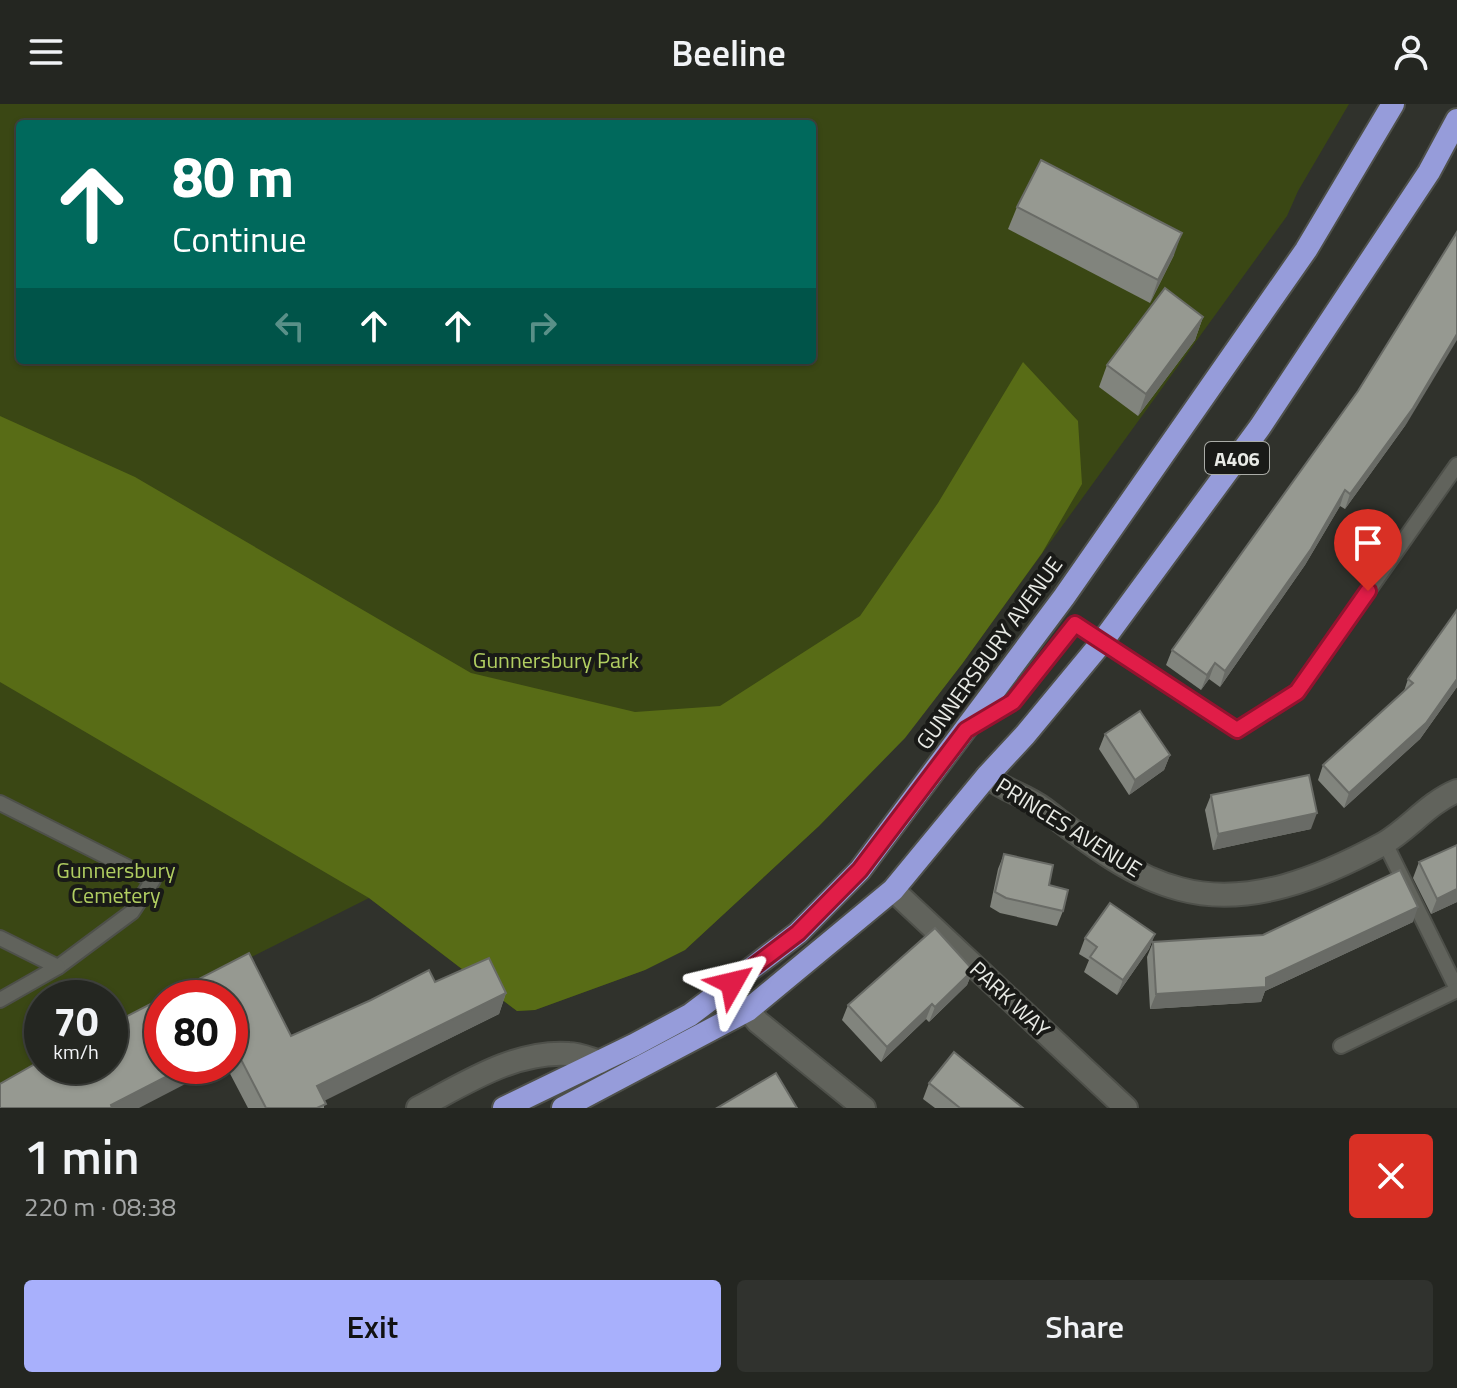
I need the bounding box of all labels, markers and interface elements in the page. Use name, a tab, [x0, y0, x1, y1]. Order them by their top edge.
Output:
text: Beeline	[671, 25, 786, 80]
icon: menu	[24, 30, 68, 74]
icon: person	[1389, 30, 1433, 74]
text: 80 m	[172, 134, 294, 219]
icon: ahead	[40, 152, 144, 256]
text: Continue	[172, 211, 307, 266]
icon: left	[268, 304, 312, 348]
icon: ahead	[352, 304, 396, 348]
icon: ahead	[436, 304, 480, 348]
icon: right	[520, 304, 564, 348]
road number: A406	[1205, 442, 1269, 474]
pin	[1334, 509, 1402, 591]
icon: arrive	[1346, 521, 1390, 565]
street label: GUNNERSBURY AVENUE	[907, 549, 1071, 757]
park label: Gunnersbury Park	[473, 643, 640, 677]
street label: PRINCES AVENUE	[989, 768, 1149, 886]
park label: Gunnersbury Cemetery	[56, 853, 176, 912]
position arrow	[690, 941, 774, 1025]
street label: PARK WAY	[962, 953, 1058, 1045]
speed limit sign: 80	[144, 980, 248, 1084]
text: 70	[54, 991, 98, 1052]
text: km/h	[53, 1036, 99, 1067]
text: 1 min	[24, 1120, 139, 1193]
button: close	[1349, 1134, 1433, 1218]
text: 220 m · 08:38	[24, 1187, 176, 1226]
button: Exit	[24, 1280, 721, 1372]
button: Share	[737, 1280, 1433, 1372]

